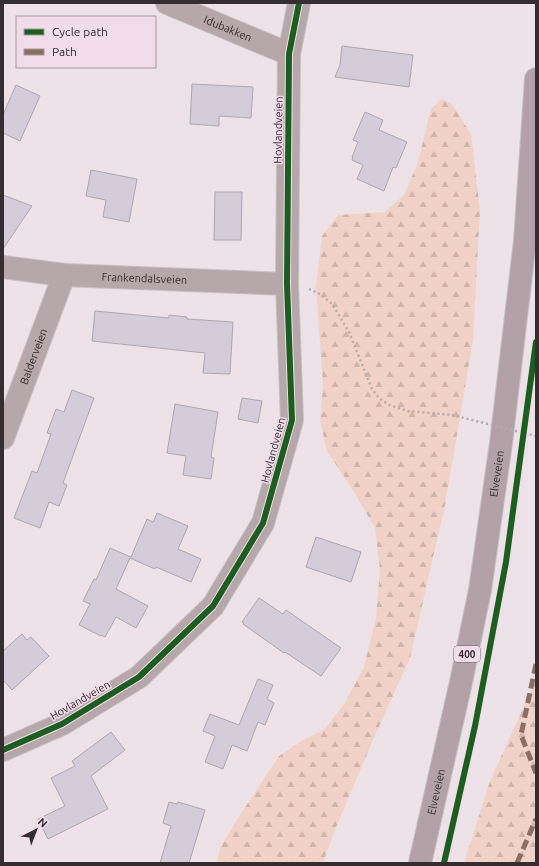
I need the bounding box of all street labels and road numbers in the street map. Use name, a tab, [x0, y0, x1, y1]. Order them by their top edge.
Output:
street label: Idubakken	[202, 13, 254, 44]
street label: Hovlandveien	[271, 96, 285, 164]
street label: Frankendalsveien	[101, 271, 187, 286]
street label: Balderveien	[18, 327, 49, 386]
street label: Hovlandveien	[259, 416, 287, 484]
street label: Elveveien	[487, 450, 506, 498]
road number: 400	[454, 646, 480, 662]
street label: Hovlandveien	[48, 678, 112, 722]
street label: Elveveien	[425, 768, 447, 816]

